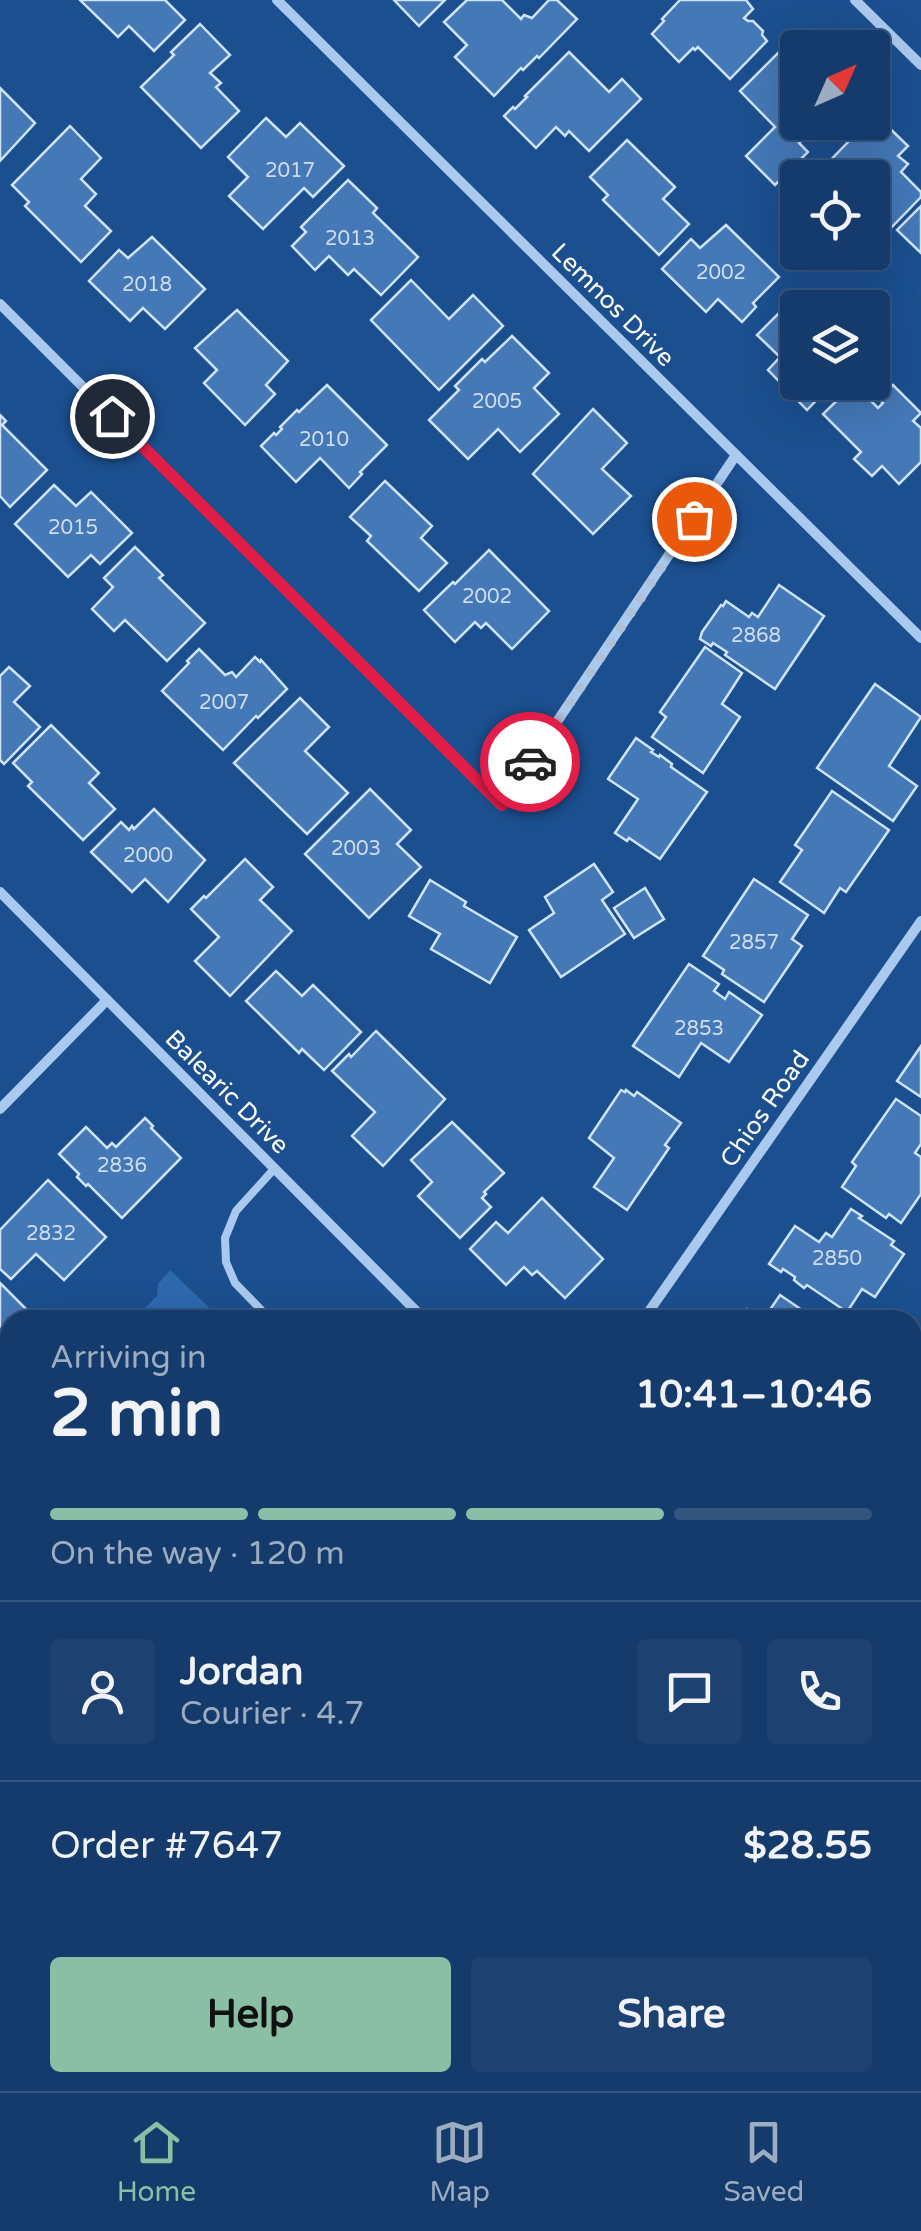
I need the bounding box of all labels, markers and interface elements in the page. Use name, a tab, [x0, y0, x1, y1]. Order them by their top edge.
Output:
north arrow	[780, 30, 890, 140]
map controls	[780, 30, 890, 400]
house number: 2017	[265, 159, 315, 183]
button: locate	[780, 160, 890, 270]
house number: 2013	[325, 227, 375, 251]
street label: Lemnos Drive	[545, 237, 681, 373]
house number: 2002	[696, 261, 746, 285]
house number: 2018	[122, 273, 172, 297]
button: layers	[780, 290, 890, 400]
pin	[70, 374, 155, 459]
icon: home	[85, 389, 140, 444]
house number: 2005	[472, 390, 522, 414]
house number: 2010	[299, 428, 349, 452]
pin	[652, 477, 737, 562]
icon: bag	[667, 492, 722, 547]
house number: 2015	[48, 516, 98, 540]
house number: 2002	[462, 585, 512, 609]
house number: 2868	[731, 624, 781, 648]
house number: 2007	[199, 691, 249, 715]
courier	[480, 712, 580, 812]
icon: car	[503, 735, 558, 790]
house number: 2003	[331, 837, 381, 861]
house number: 2000	[123, 844, 173, 868]
house number: 2857	[729, 931, 779, 955]
house number: 2853	[674, 1017, 724, 1041]
street label: Balearic Drive	[159, 1024, 295, 1160]
street label: Chios Road	[714, 1045, 816, 1173]
house number: 2836	[97, 1154, 147, 1178]
house number: 2832	[26, 1222, 76, 1246]
house number: 2850	[812, 1247, 862, 1271]
text: Arriving in	[50, 1339, 207, 1377]
text: 10:41–10:46	[635, 1372, 872, 1418]
text: 2 min	[50, 1375, 223, 1454]
text: On the way · 120 m	[50, 1535, 345, 1573]
button: person	[50, 1639, 155, 1744]
button: chat	[637, 1639, 742, 1744]
button: phone	[767, 1639, 872, 1744]
text: Jordan	[180, 1649, 303, 1695]
text: Courier · 4.7	[180, 1695, 364, 1733]
text: Order #7647	[50, 1823, 283, 1869]
text: $28.55	[743, 1823, 872, 1869]
button: Help	[50, 1957, 451, 2072]
button: Share	[471, 1957, 872, 2072]
tab: Home	[117, 2115, 196, 2209]
tab: Map	[429, 2115, 490, 2209]
tab: Saved	[723, 2115, 804, 2209]

